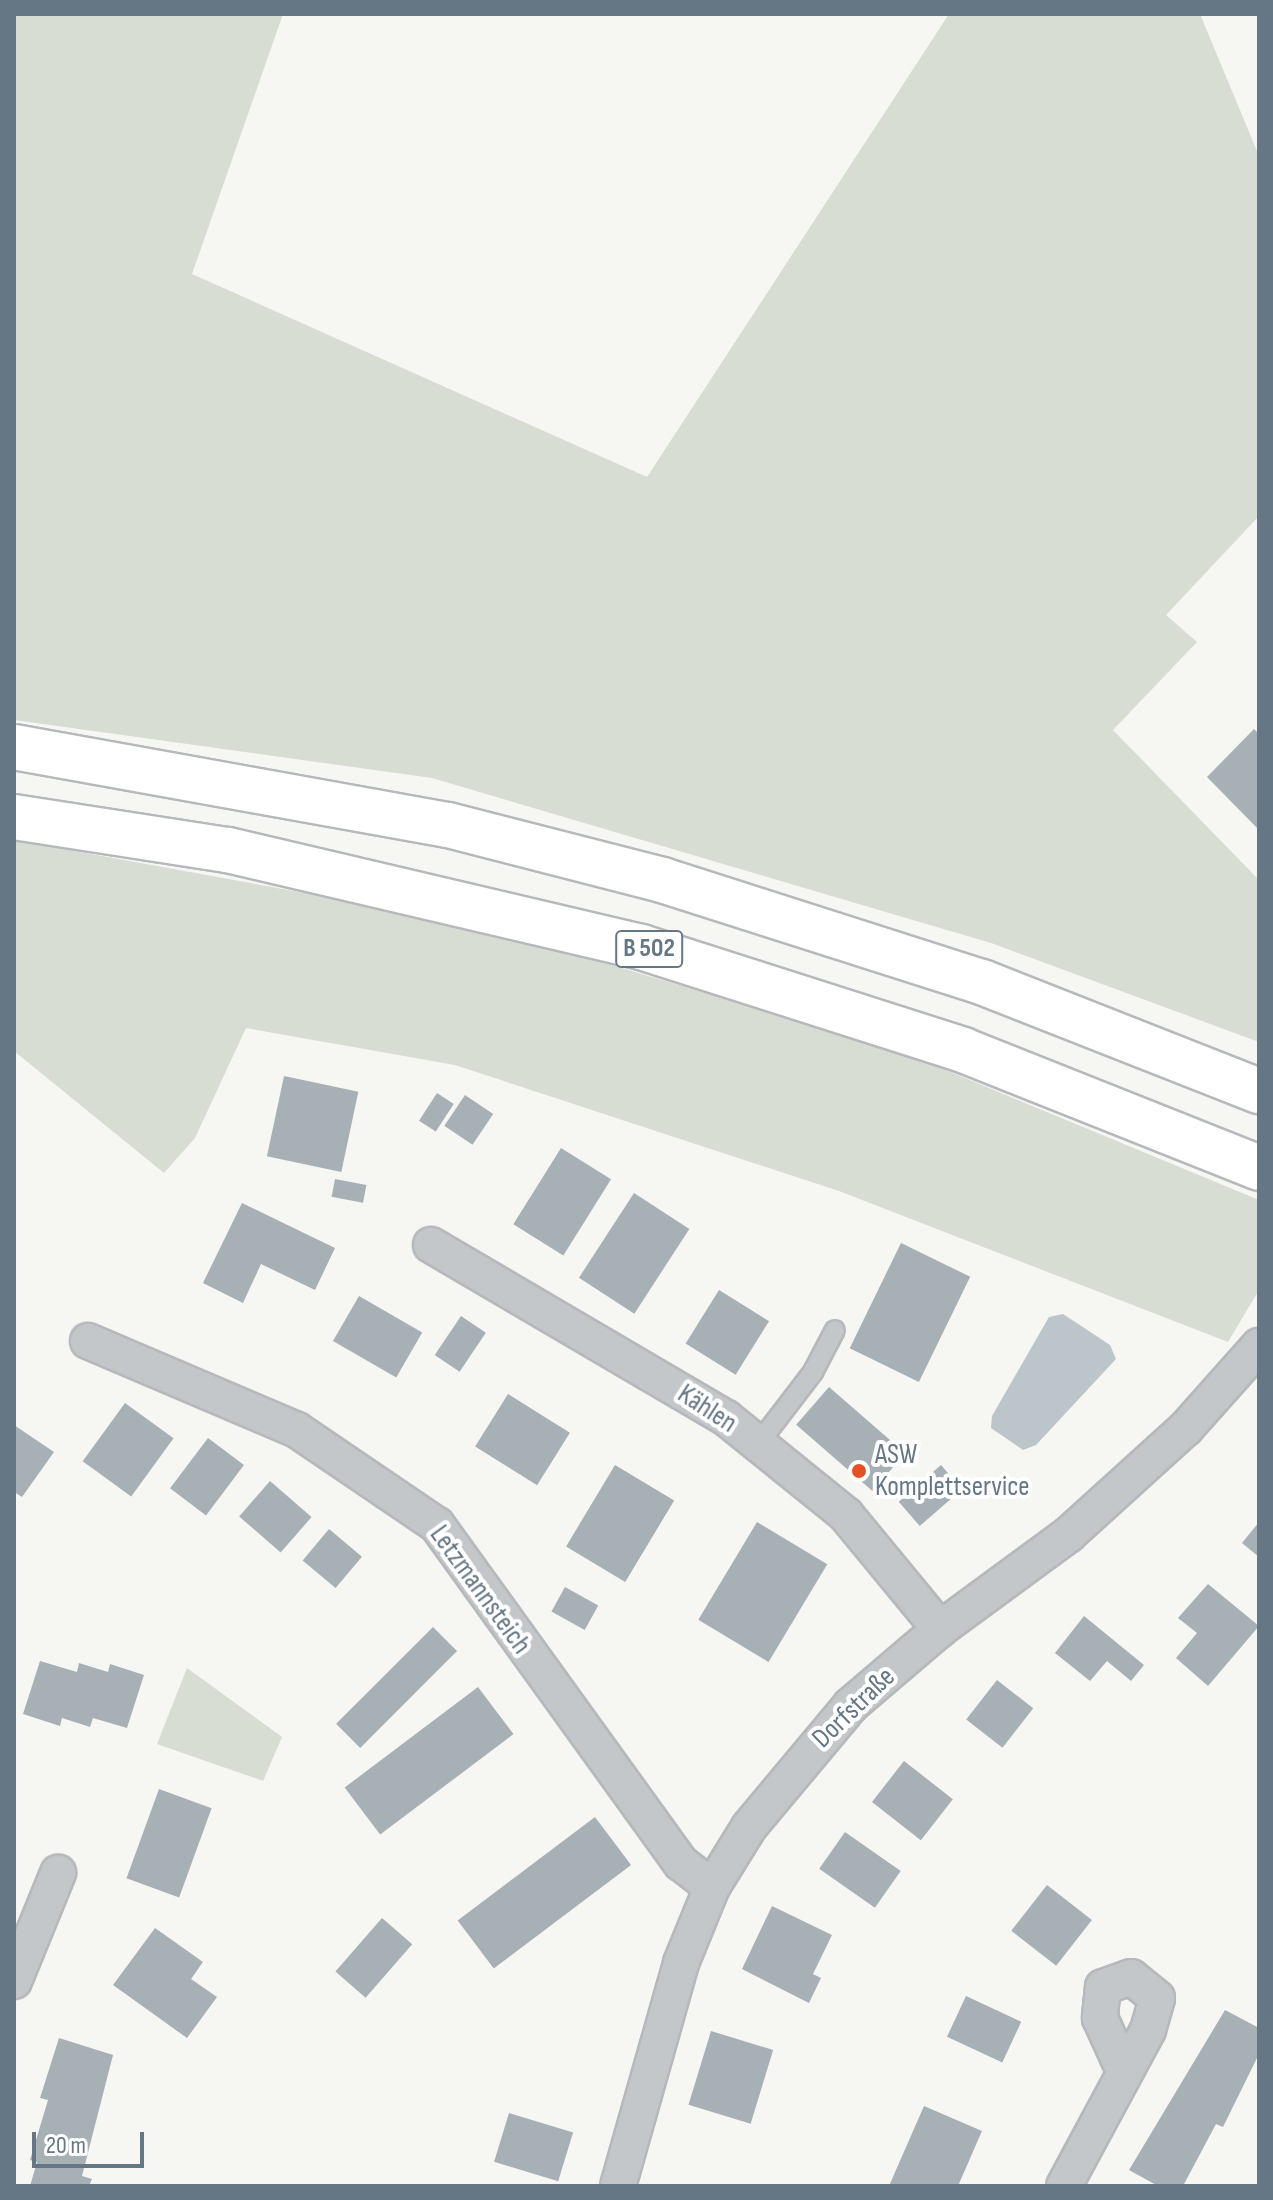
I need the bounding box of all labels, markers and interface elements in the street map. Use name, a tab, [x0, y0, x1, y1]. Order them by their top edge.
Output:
road number: B 502	[615, 927, 683, 971]
street label: Kählen	[671, 1378, 743, 1440]
place label: ASW Komplettservice	[875, 1438, 1030, 1504]
marker: ASW Komplettservice	[850, 1462, 868, 1480]
street label: Letzmannsteich	[422, 1519, 538, 1661]
street label: Dorfstraße	[806, 1661, 902, 1755]
scale bar	[36, 2116, 148, 2166]
text: 20 m	[46, 2131, 86, 2160]

